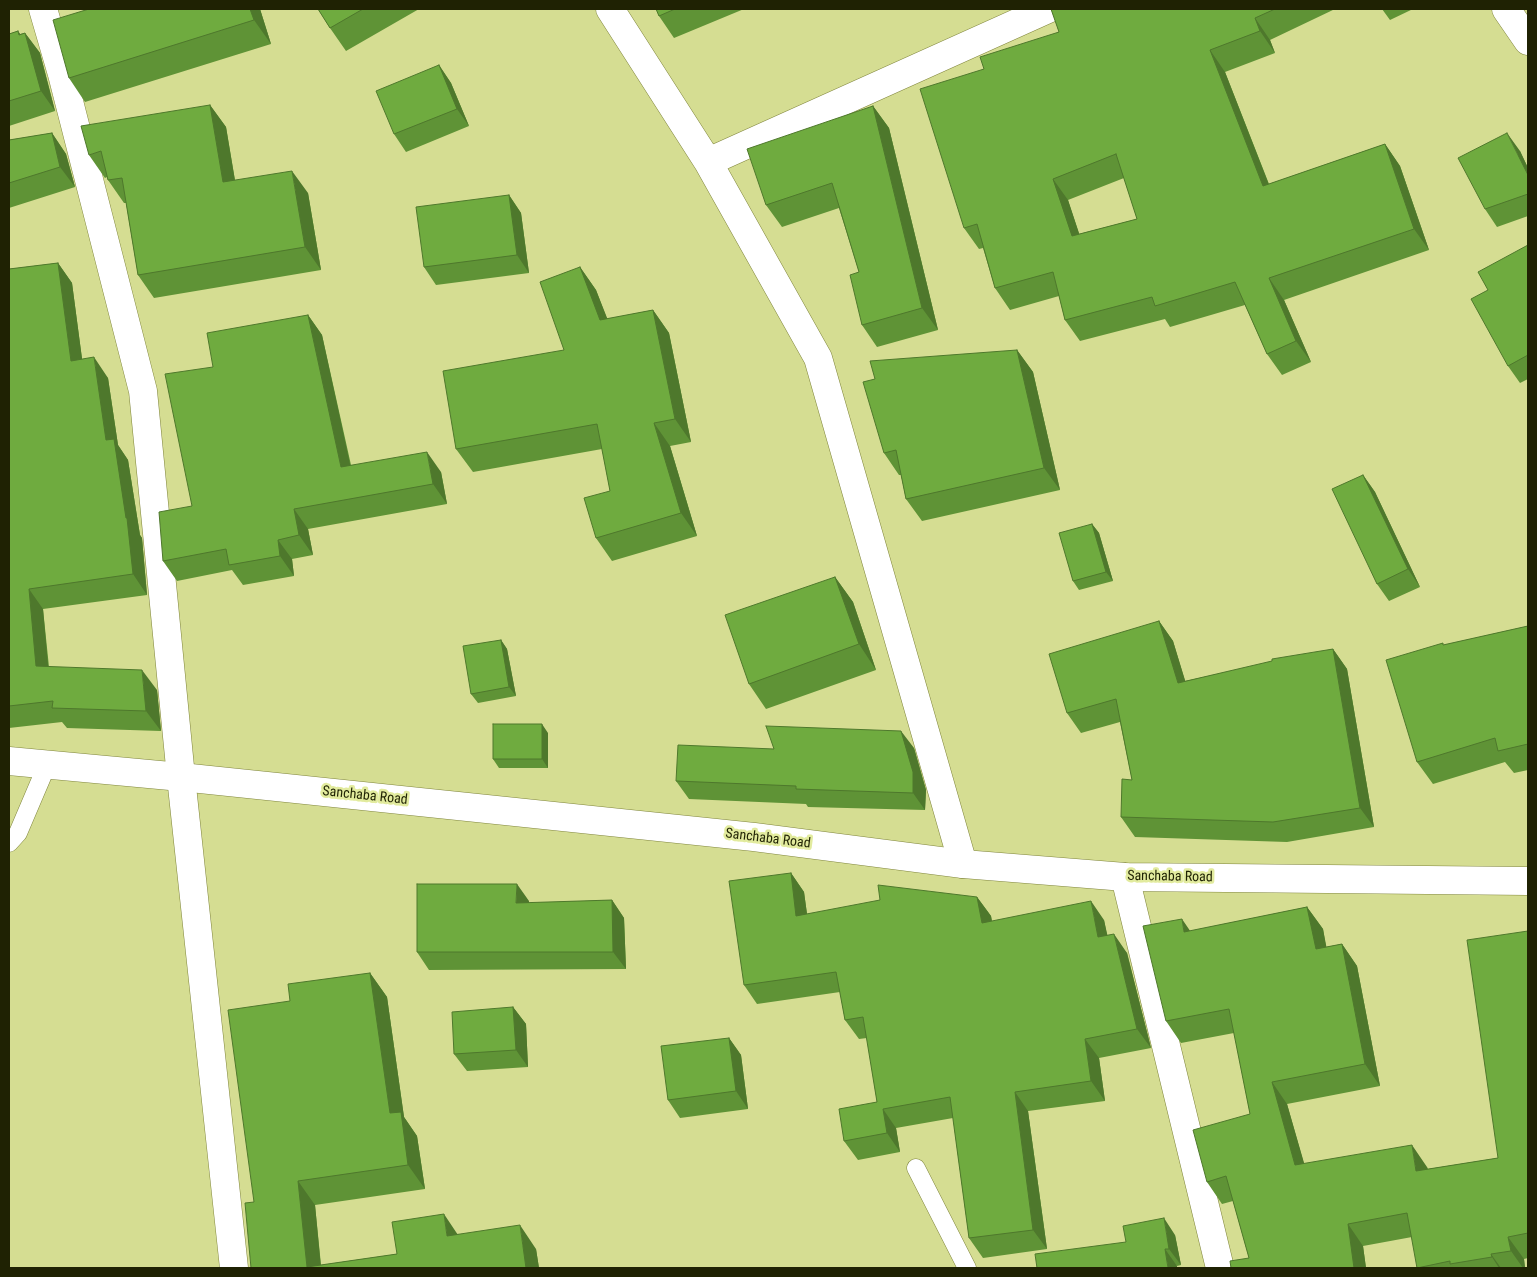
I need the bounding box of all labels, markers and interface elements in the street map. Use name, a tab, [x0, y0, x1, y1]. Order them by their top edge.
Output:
street label: Sanchaba Road	[322, 783, 408, 809]
street label: Sanchaba Road	[724, 825, 812, 853]
street label: Sanchaba Road	[1127, 868, 1213, 886]

